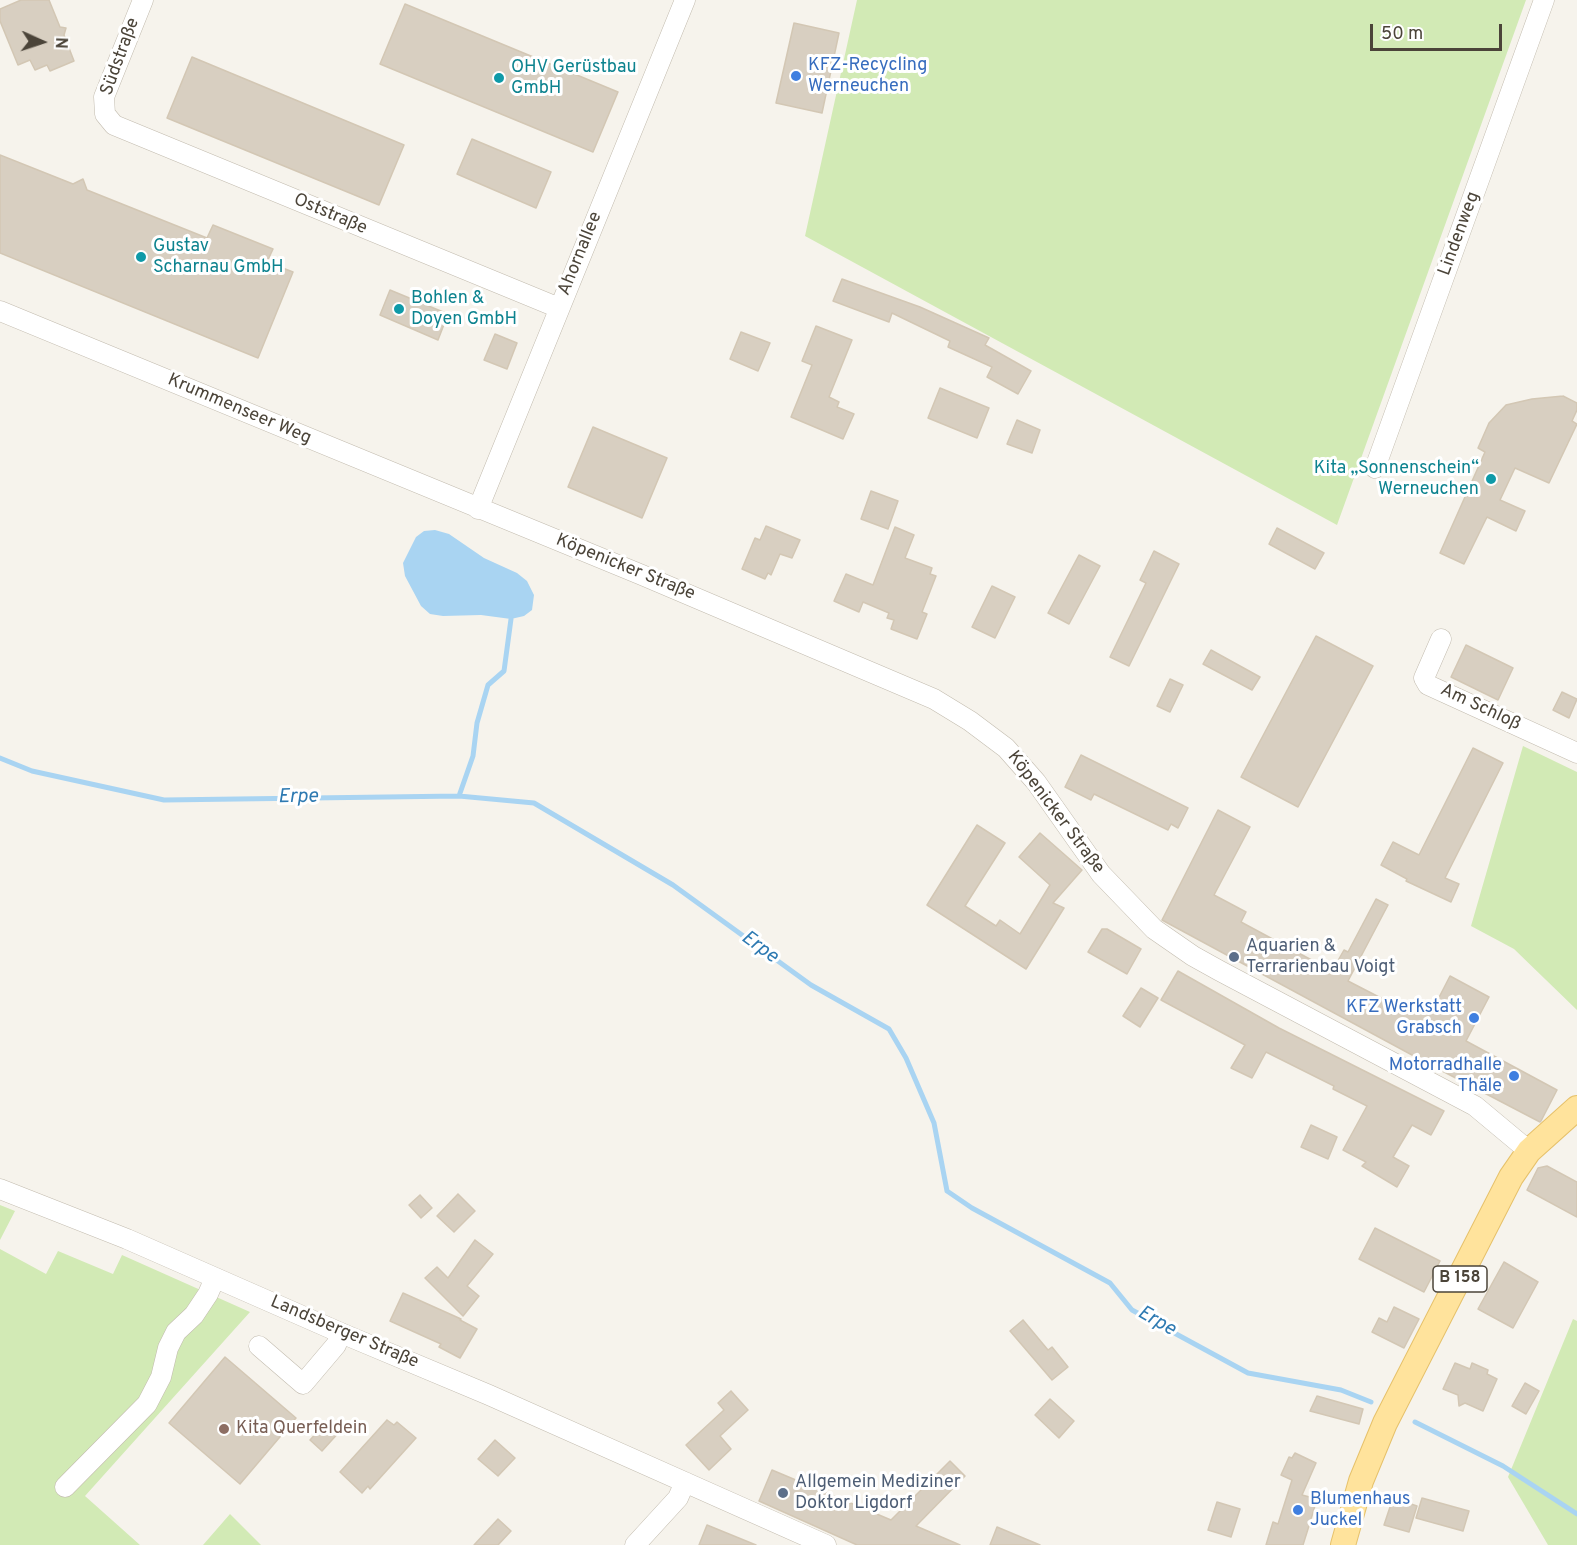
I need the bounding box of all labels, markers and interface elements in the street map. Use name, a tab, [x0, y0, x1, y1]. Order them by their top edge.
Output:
north arrow	[12, 12, 72, 72]
scale bar	[1373, 12, 1505, 50]
street label: Südstraße	[97, 15, 145, 99]
text: 50 m	[1381, 23, 1423, 46]
text: N	[50, 37, 70, 49]
place label: KFZ-Recycling Werneuchen	[808, 55, 927, 98]
place label: OHV Gerüstbau GmbH	[511, 57, 637, 100]
marker: KFZ-Recycling Werneuchen	[789, 69, 803, 83]
marker: OHV Gerüstbau GmbH	[492, 71, 506, 85]
street label: Lindenweg	[1435, 189, 1485, 279]
street label: Oststraße	[290, 190, 370, 240]
street label: Ahornallee	[554, 209, 608, 299]
place label: Gustav Scharnau GmbH	[153, 236, 284, 278]
marker: Gustav Scharnau GmbH	[134, 250, 148, 264]
place label: Bohlen & Doyen GmbH	[411, 288, 517, 330]
marker: Bohlen & Doyen GmbH	[392, 302, 406, 316]
street label: Krummenseer Weg	[164, 370, 314, 450]
place label: Kita „Sonnenschein“ Werneuchen	[1314, 458, 1479, 500]
marker: Kita „Sonnenschein“ Werneuchen	[1484, 472, 1498, 486]
street label: Köpenicker Straße	[552, 530, 698, 606]
street label: Am Schloß	[1436, 680, 1524, 736]
street label: Köpenicker Straße	[1002, 747, 1108, 879]
water label: Erpe	[278, 786, 318, 810]
water label: Erpe	[736, 926, 782, 970]
place label: Aquarien & Terrarienbau Voigt	[1246, 936, 1395, 978]
marker: Aquarien & Terrarienbau Voigt	[1227, 950, 1241, 964]
place label: KFZ Werkstatt Grabsch	[1346, 997, 1462, 1040]
marker: KFZ Werkstatt Grabsch	[1467, 1011, 1481, 1025]
place label: Motorradhalle Thäle	[1389, 1055, 1502, 1098]
marker: Motorradhalle Thäle	[1507, 1069, 1521, 1083]
road number: B 158	[1433, 1266, 1487, 1292]
street label: Landsberger Straße	[267, 1292, 421, 1374]
water label: Erpe	[1133, 1302, 1179, 1342]
place label: Kita Querfeldein	[236, 1418, 367, 1440]
marker: Kita Querfeldein	[217, 1422, 231, 1436]
place label: Allgemein Mediziner Doktor Ligdorf	[795, 1472, 961, 1514]
marker: Allgemein Mediziner Doktor Ligdorf	[776, 1486, 790, 1500]
place label: Blumenhaus Juckel	[1310, 1489, 1411, 1532]
marker: Blumenhaus Juckel	[1291, 1503, 1305, 1517]

